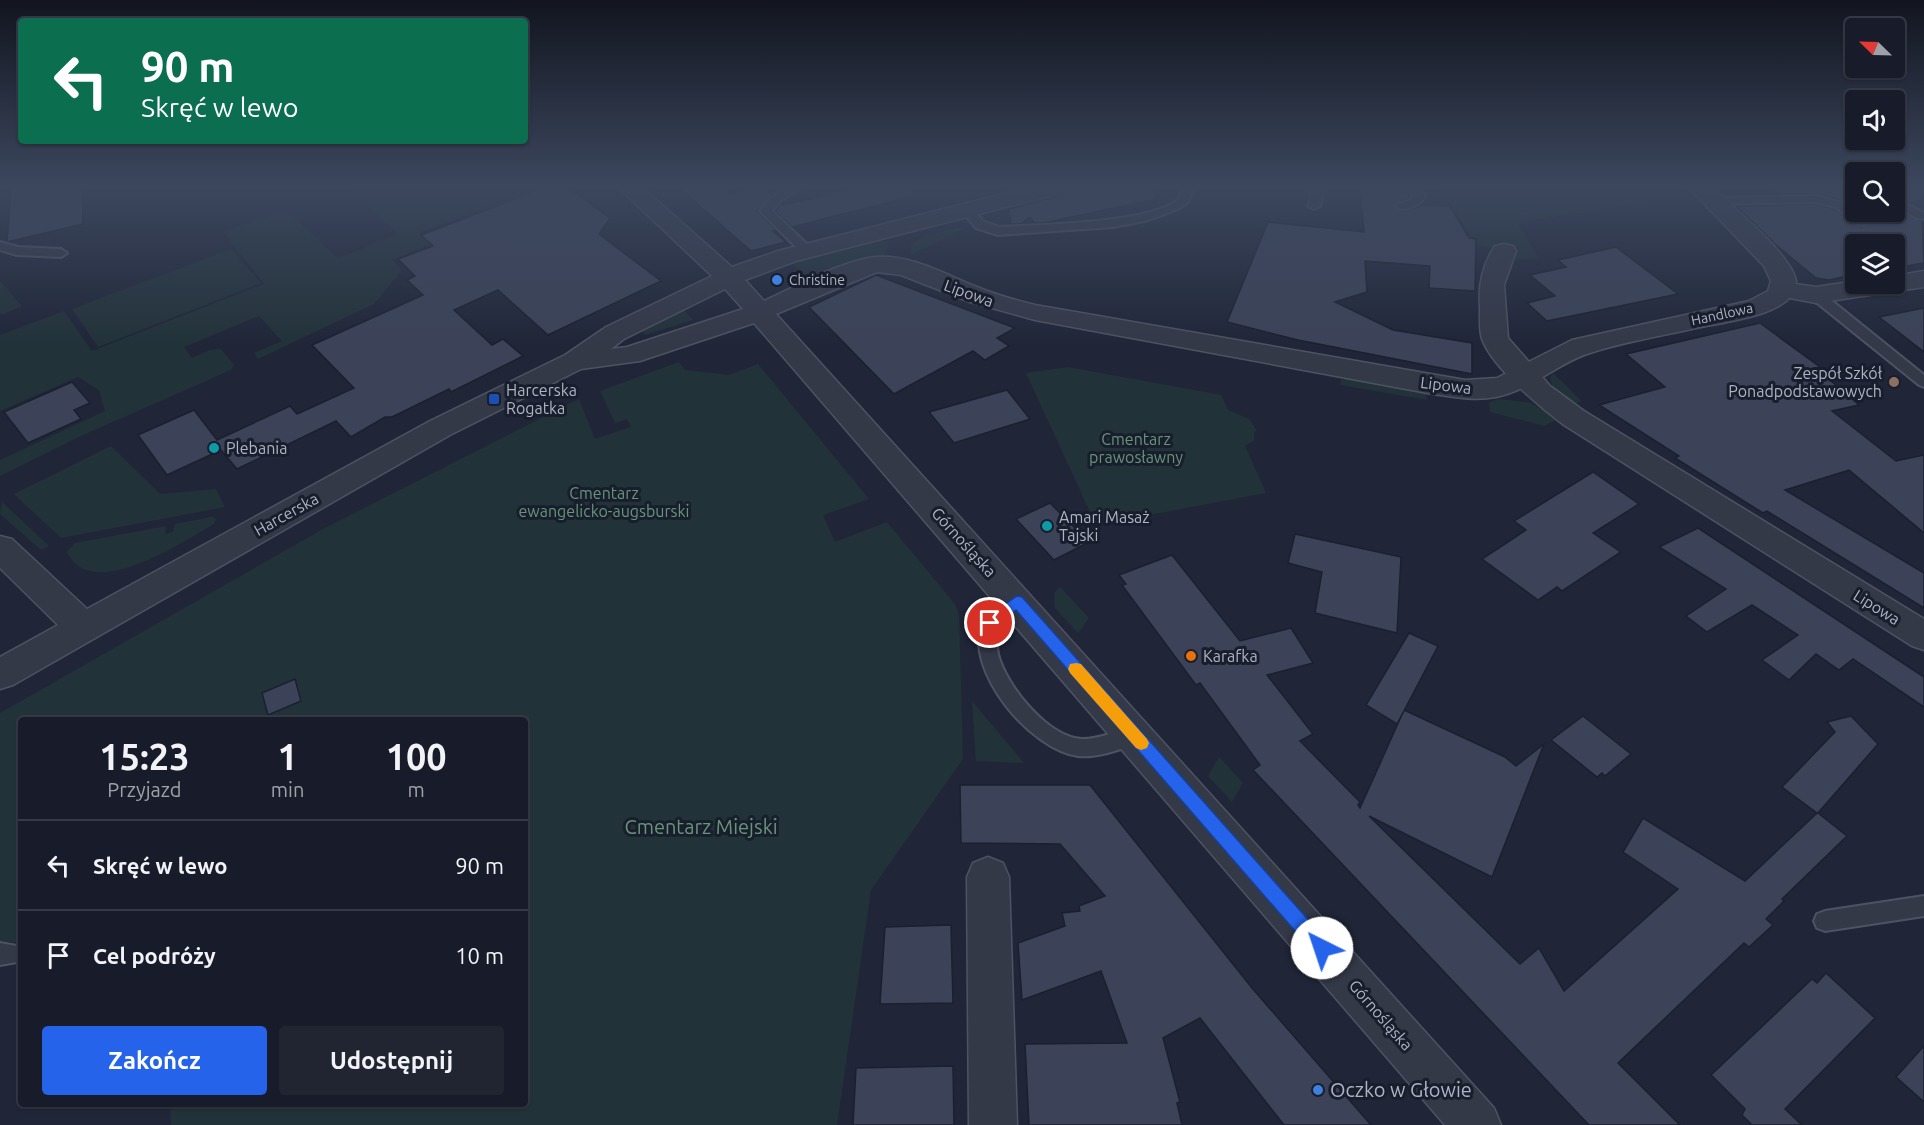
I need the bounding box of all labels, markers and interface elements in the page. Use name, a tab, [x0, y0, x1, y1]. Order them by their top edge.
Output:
north arrow	[1845, 18, 1905, 78]
map controls	[1845, 18, 1905, 294]
icon: left	[42, 42, 120, 120]
text: 90 m	[141, 43, 235, 90]
button: sound	[1845, 90, 1905, 150]
text: Skręć w lewo	[141, 92, 298, 122]
button: search	[1845, 162, 1905, 222]
button: layers	[1845, 234, 1905, 294]
place label: Christine	[789, 272, 845, 288]
marker: Christine	[770, 273, 784, 287]
street label: Lipowa	[942, 276, 996, 310]
street label: Handlowa	[1690, 300, 1754, 328]
place label: Zespół Szkół Ponadpodstawowych	[1728, 364, 1883, 400]
street label: Lipowa	[1419, 373, 1473, 397]
marker: Zespół Szkół Ponadpodstawowych	[1887, 375, 1901, 389]
place label: Harcerska Rogatka	[506, 381, 577, 417]
marker: Harcerska Rogatka	[487, 392, 501, 406]
park label: Cmentarz prawosławny	[1089, 430, 1183, 466]
place label: Plebania	[226, 439, 287, 457]
marker: Plebania	[207, 441, 221, 455]
park label: Cmentarz ewangelicko-augsburski	[519, 484, 689, 520]
street label: Harcerska	[251, 489, 321, 539]
street label: Górnośląska	[928, 504, 1000, 580]
place label: Amari Masaż Tajski	[1059, 508, 1150, 544]
marker: Amari Masaż Tajski	[1040, 519, 1054, 533]
street label: Lipowa	[1850, 586, 1904, 628]
pin	[964, 597, 1015, 648]
icon: arrive	[973, 606, 1006, 639]
place label: Karafka	[1203, 647, 1258, 665]
marker: Karafka	[1184, 649, 1198, 663]
text: 15:23	[99, 736, 189, 777]
text: 1	[277, 736, 298, 777]
text: 100	[386, 736, 447, 777]
text: Przyjazd	[107, 778, 182, 801]
text: min	[271, 778, 304, 801]
text: m	[408, 778, 425, 801]
park label: Cmentarz Miejski	[624, 815, 778, 838]
icon: left	[42, 849, 75, 882]
text: Skręć w lewo	[93, 853, 227, 878]
text: 90 m	[455, 853, 504, 878]
position arrow	[1290, 916, 1354, 980]
icon: arrive	[42, 939, 75, 972]
text: Cel podróży	[93, 943, 216, 968]
text: 10 m	[455, 943, 504, 968]
street label: Górnośląska	[1346, 976, 1416, 1054]
button: Zakończ	[42, 1026, 267, 1095]
button: Udostępnij	[279, 1026, 504, 1095]
place label: Oczko w Głowie	[1330, 1078, 1472, 1101]
marker: Oczko w Głowie	[1311, 1083, 1325, 1097]

